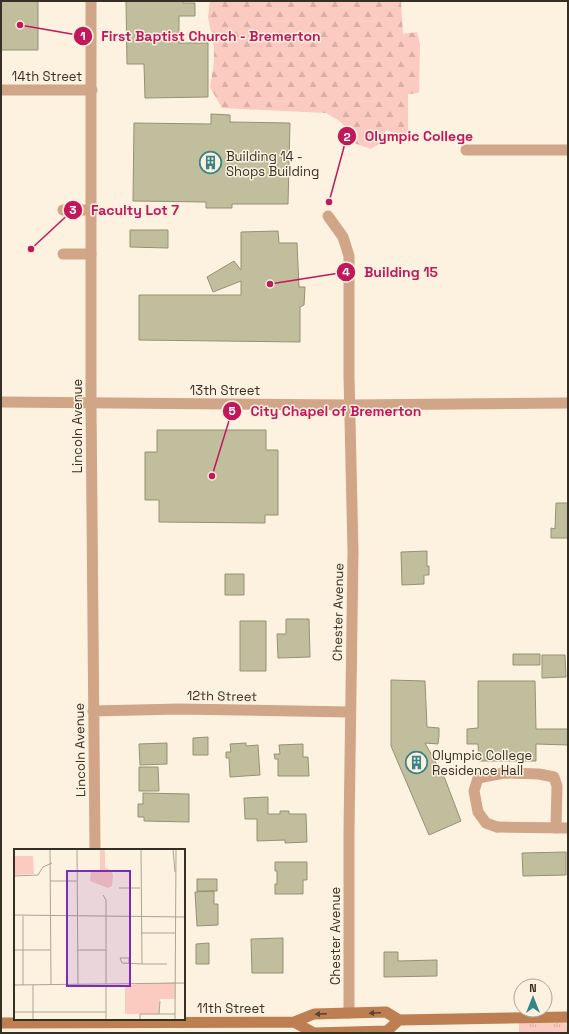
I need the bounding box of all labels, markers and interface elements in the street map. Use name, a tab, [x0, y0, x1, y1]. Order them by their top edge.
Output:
callout: First Baptist Church - Bremerton	[73, 23, 329, 49]
text: First Baptist Church - Bremerton	[101, 27, 321, 45]
text: 1	[80, 28, 86, 44]
street label: 14th Street	[12, 68, 82, 85]
callout: Olympic College	[337, 123, 481, 149]
text: Olympic College	[365, 127, 473, 145]
text: 2	[343, 129, 351, 145]
place label: Building 14 - Shops Building	[226, 148, 319, 180]
building icon: Building 14 - Shops Building	[198, 150, 224, 176]
callout: Faculty Lot 7	[63, 197, 187, 223]
text: Faculty Lot 7	[91, 201, 179, 219]
text: 3	[69, 202, 77, 218]
callout: Building 15	[336, 259, 445, 285]
text: Building 15	[364, 263, 438, 281]
text: 4	[342, 264, 350, 280]
street label: Lincoln Avenue	[69, 379, 86, 473]
street label: 13th Street	[190, 382, 260, 399]
callout: City Chapel of Bremerton	[222, 398, 429, 424]
text: City Chapel of Bremerton	[251, 402, 421, 420]
text: 5	[228, 403, 236, 419]
street label: Chester Avenue	[329, 563, 347, 661]
street label: 12th Street	[187, 687, 257, 705]
street label: Lincoln Avenue	[71, 703, 89, 797]
place label: Olympic College Residence Hall	[432, 747, 532, 779]
building icon: Olympic College Residence Hall	[404, 749, 430, 775]
inset map	[14, 849, 185, 1020]
street label: Chester Avenue	[327, 887, 344, 985]
north arrow	[513, 978, 553, 1018]
text: N	[529, 981, 537, 995]
street label: 11th Street	[197, 1000, 265, 1017]
one-way arrow	[369, 1009, 381, 1016]
one-way arrow	[314, 1011, 327, 1017]

